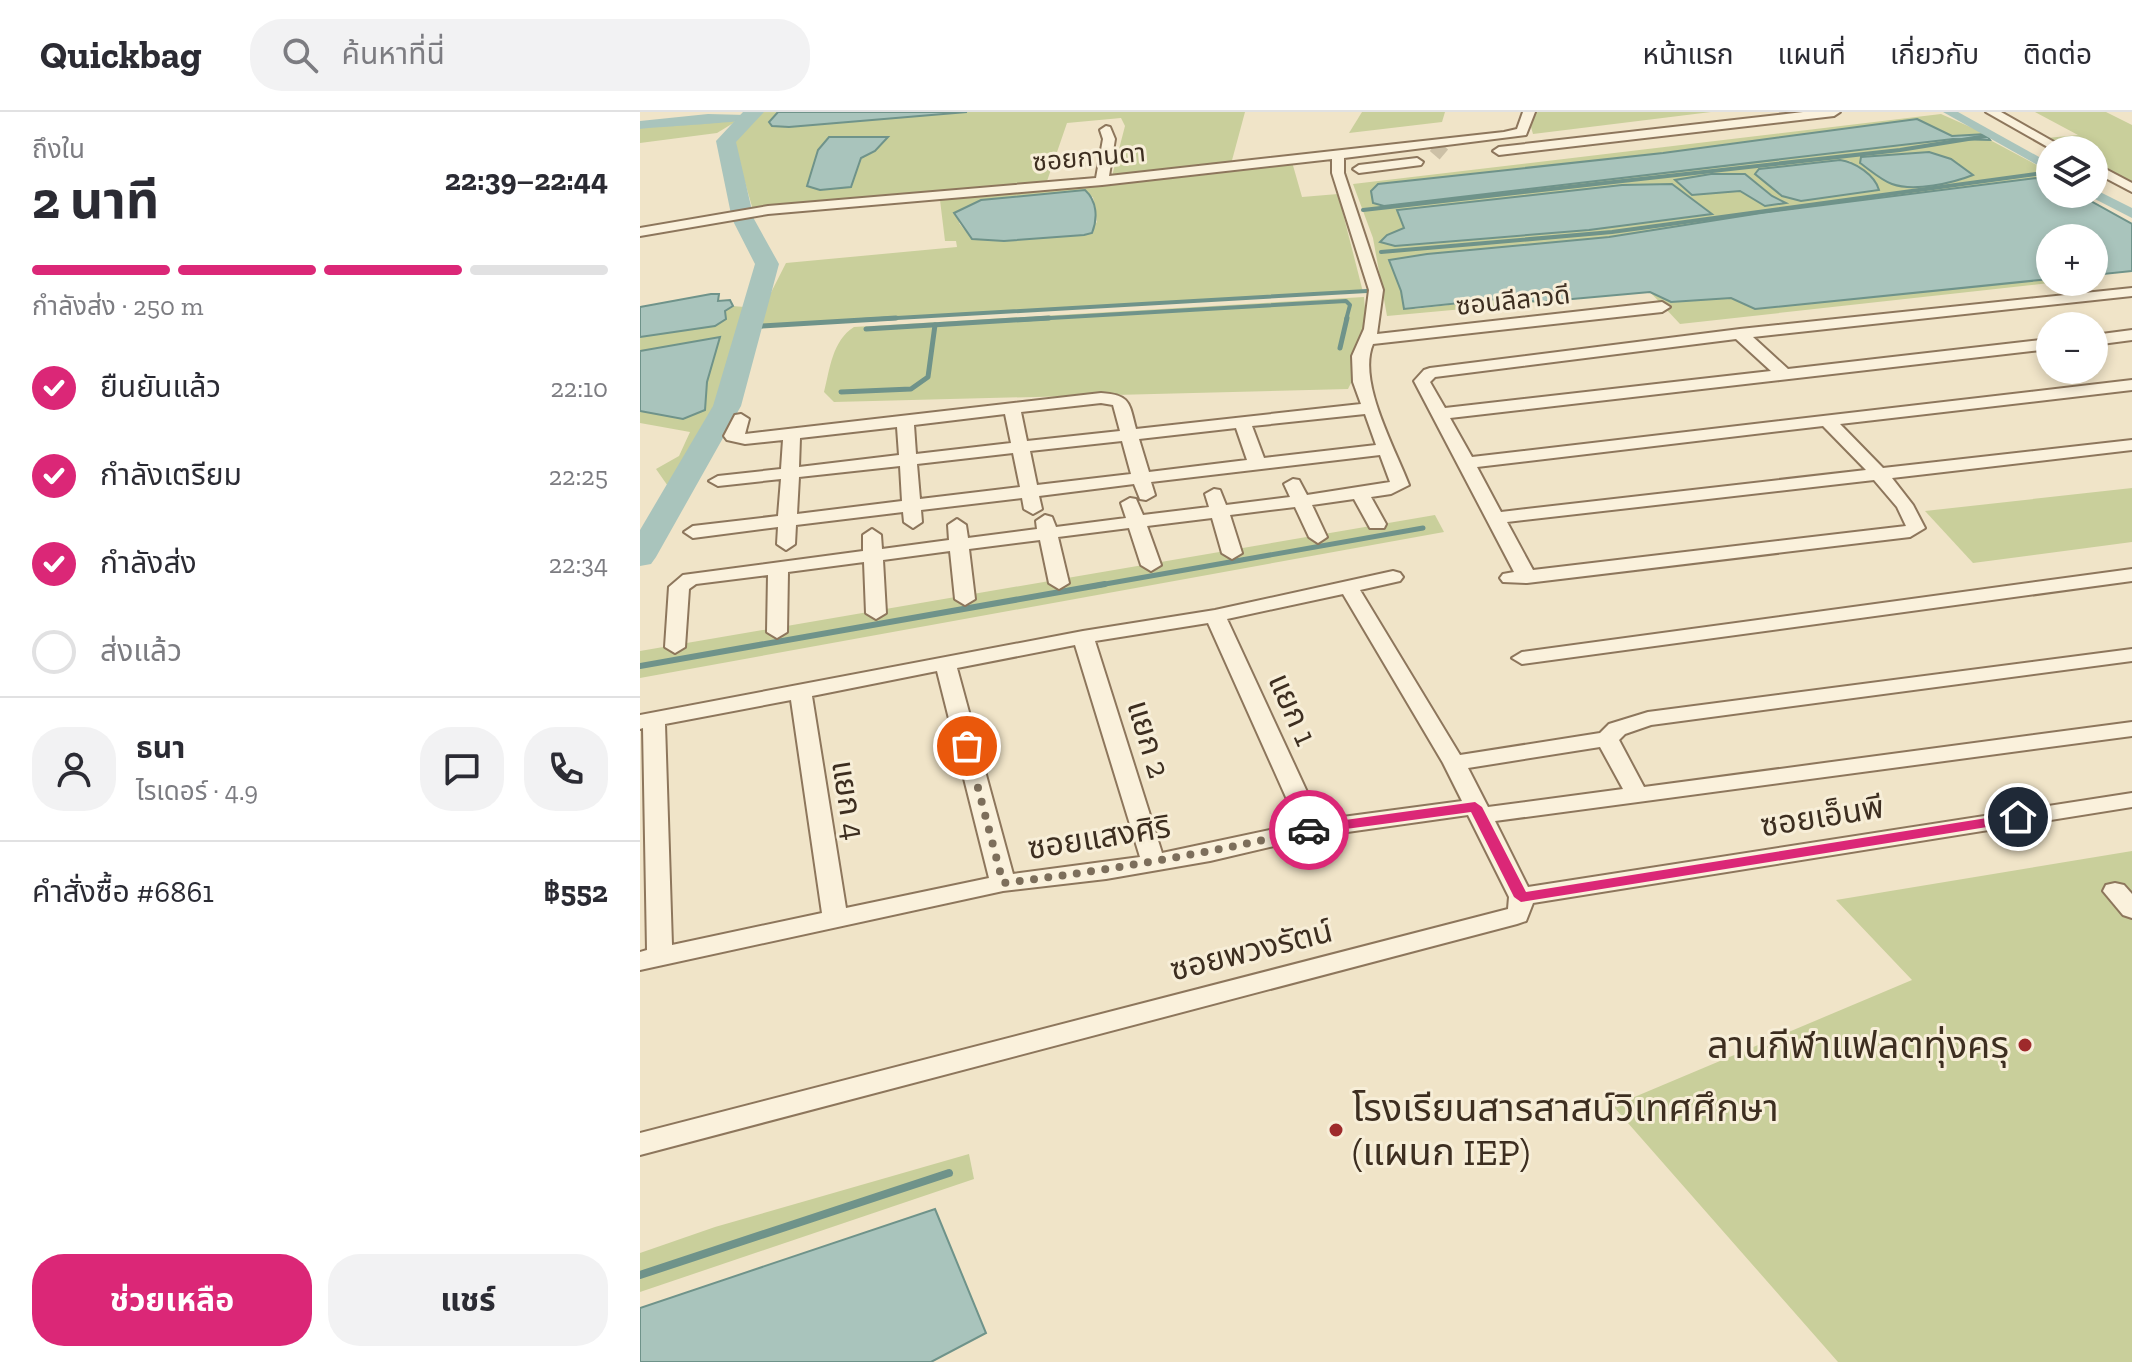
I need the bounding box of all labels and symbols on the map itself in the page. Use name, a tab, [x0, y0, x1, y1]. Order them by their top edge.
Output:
street label: ซอยกานดา	[1031, 136, 1147, 178]
street label: ซอนลีลาวดี	[1454, 278, 1572, 322]
street label: แยก 1	[1260, 667, 1326, 751]
street label: แยก 2	[1119, 696, 1179, 782]
pin	[933, 712, 1001, 780]
street label: แยก 4	[824, 758, 874, 842]
pin	[1984, 783, 2052, 851]
street label: ซอยเอ็นพี	[1758, 787, 1886, 845]
courier	[1269, 790, 1349, 870]
street label: ซอยแสงศิริ	[1025, 807, 1173, 867]
street label: ซอยพวงรัตน์	[1166, 911, 1336, 989]
place label: ลานกีฬาแฟลตทุ่งครุ	[1707, 1022, 2009, 1068]
marker: ลานกีฬาแฟลตทุ่งครุ	[2016, 1036, 2034, 1054]
place label: โรงเรียนสารสาสน์วิเทศศึกษา (แผนก IEP)	[1352, 1085, 1779, 1175]
marker: โรงเรียนสารสาสน์วิเทศศึกษา (แผนก IEP)	[1327, 1121, 1345, 1139]

